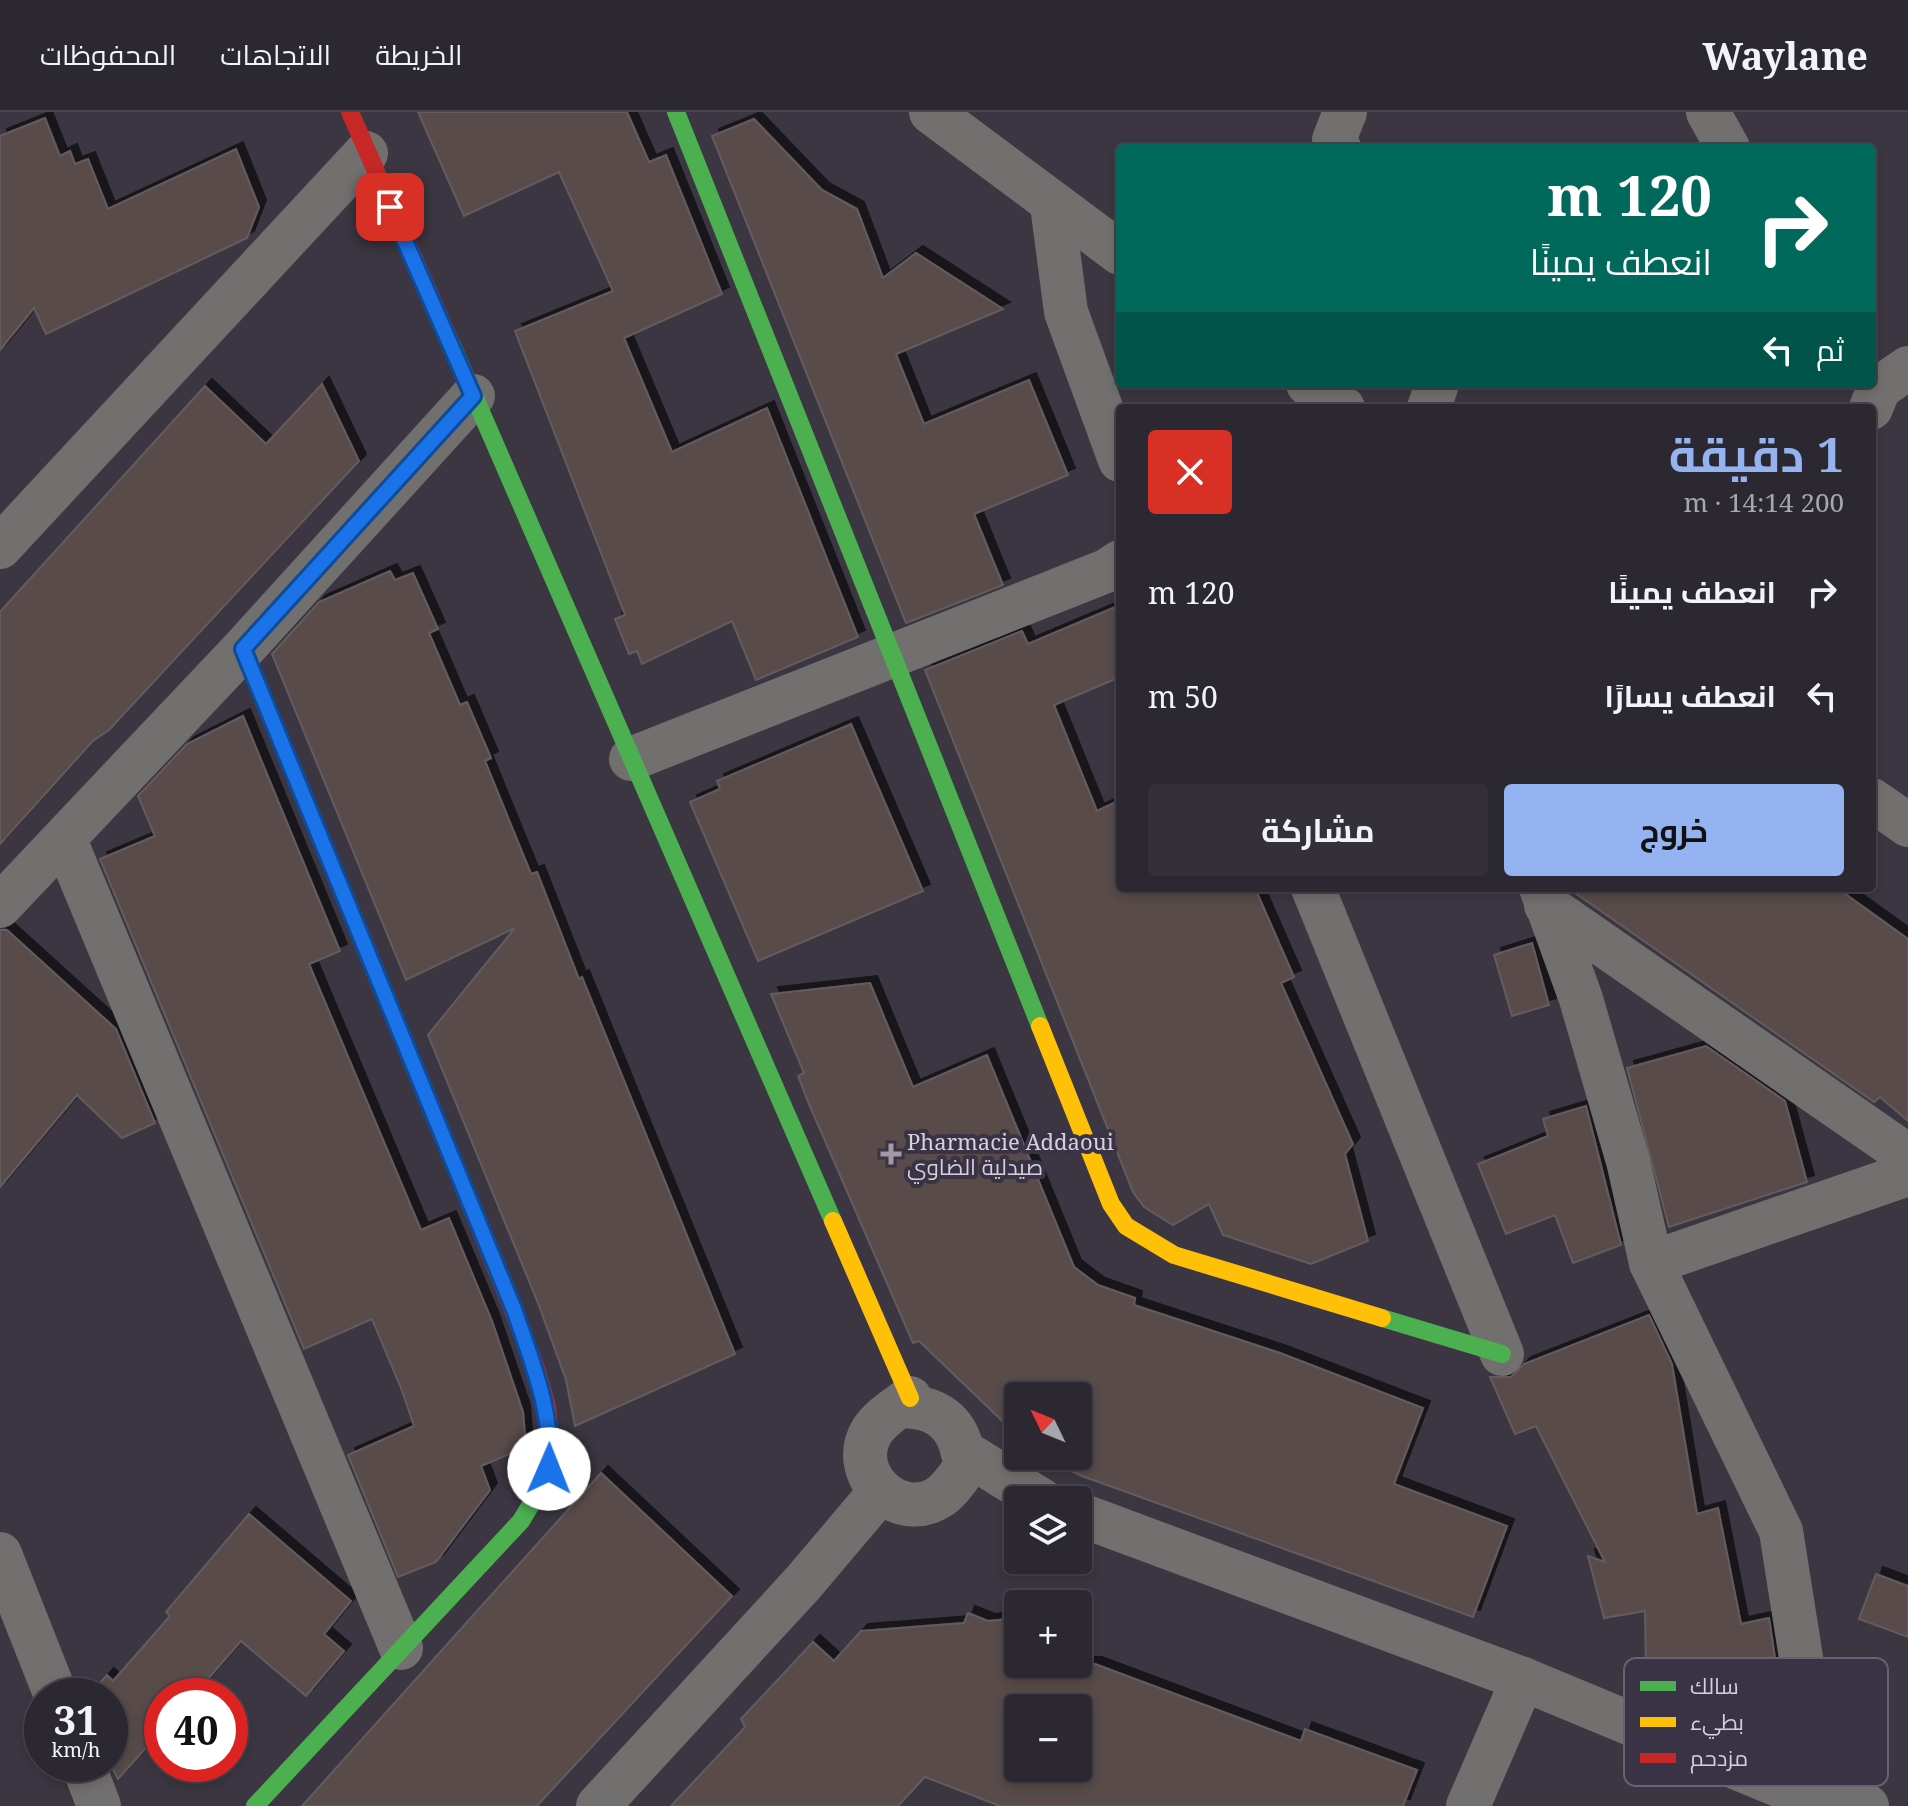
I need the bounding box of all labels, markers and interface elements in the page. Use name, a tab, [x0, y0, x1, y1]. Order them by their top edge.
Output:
text: Waylane	[1703, 29, 1868, 81]
text: المحفوظات	[40, 35, 176, 73]
text: الاتجاهات	[220, 35, 331, 73]
text: الخريطة	[375, 35, 463, 73]
text: 120 m	[1547, 156, 1712, 232]
pin	[356, 173, 424, 241]
icon: right	[1740, 176, 1844, 280]
icon: arrive	[368, 185, 412, 229]
text: انعطف يمينًا	[1530, 237, 1712, 286]
icon: left	[1756, 328, 1800, 372]
text: ثم	[1816, 329, 1844, 370]
text: 1 دقيقة	[1669, 421, 1844, 486]
button: close	[1148, 430, 1232, 514]
text: 200 m · 14:14	[1683, 484, 1844, 520]
icon: right	[1800, 570, 1844, 614]
text: انعطف يمينًا	[1608, 571, 1776, 612]
text: 120 m	[1148, 572, 1234, 613]
icon: left	[1800, 674, 1844, 718]
text: انعطف يسارًا	[1605, 675, 1776, 716]
text: 50 m	[1148, 676, 1218, 717]
button: مشاركة	[1148, 784, 1488, 876]
button: خروج	[1504, 784, 1844, 876]
place label: Pharmacie Addaoui صيدلية الضاوي	[907, 1126, 1114, 1184]
marker: Pharmacie Addaoui صيدلية الضاوي	[882, 1145, 900, 1163]
north arrow	[1004, 1382, 1092, 1470]
map controls	[1004, 1382, 1092, 1782]
position arrow	[507, 1427, 591, 1511]
button: layers	[1004, 1486, 1092, 1574]
button: +	[1004, 1590, 1092, 1678]
legend	[1624, 1658, 1888, 1786]
text: سالك	[1690, 1670, 1739, 1700]
speed limit sign: 40	[144, 1678, 248, 1782]
text: 31	[53, 1692, 99, 1747]
button: −	[1004, 1694, 1092, 1782]
text: بطيء	[1690, 1706, 1744, 1739]
text: km/h	[51, 1736, 101, 1763]
text: مزدحم	[1690, 1742, 1748, 1774]

